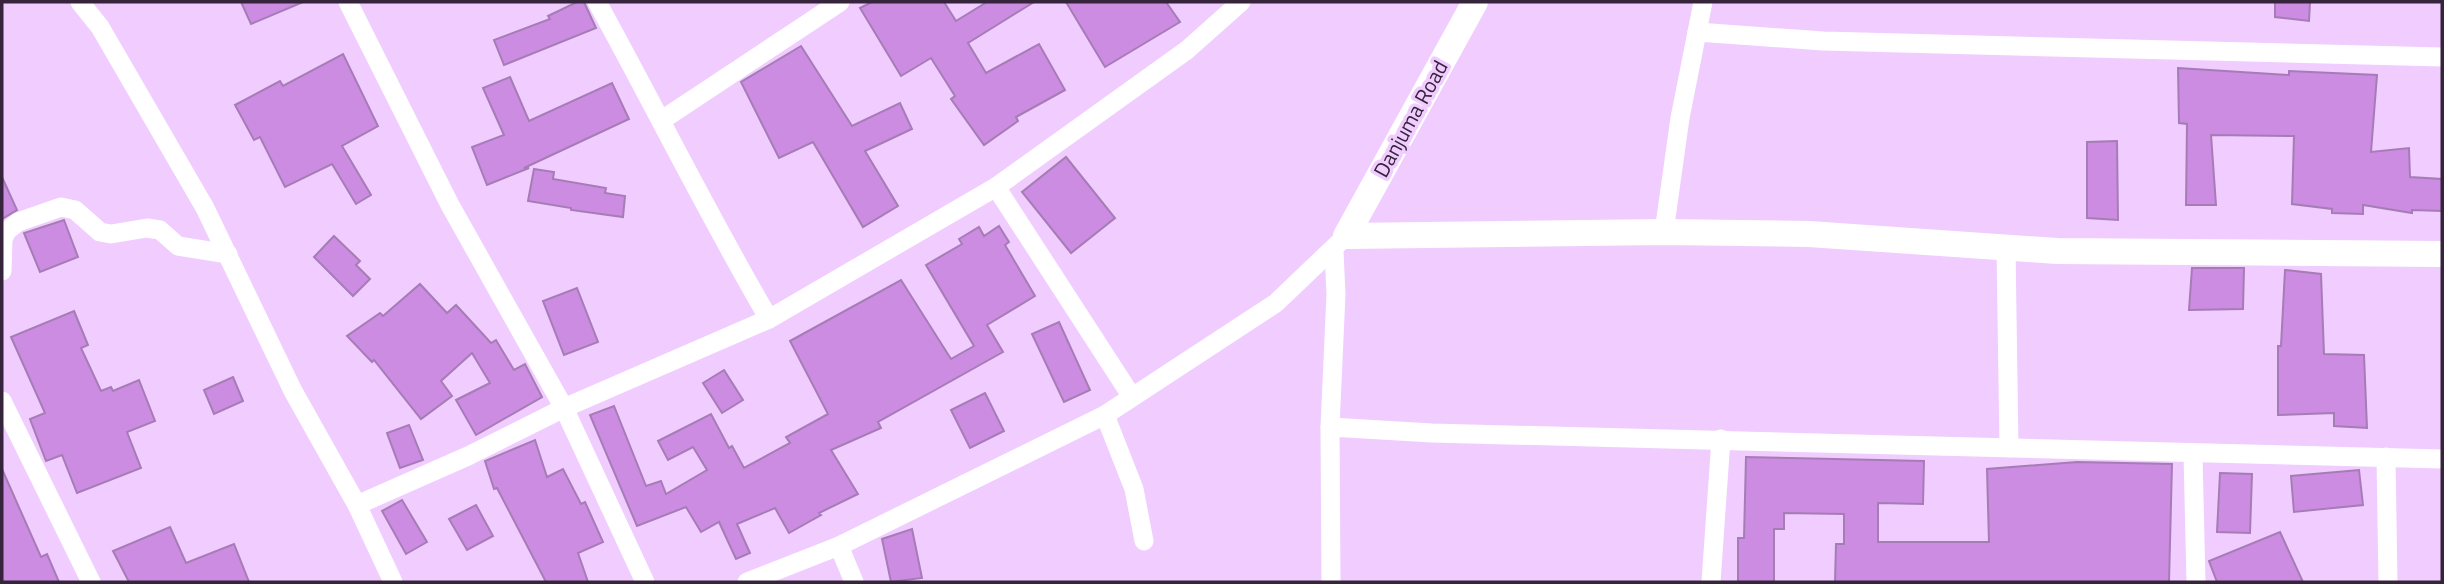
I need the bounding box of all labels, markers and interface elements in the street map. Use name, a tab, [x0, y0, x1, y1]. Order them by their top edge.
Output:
street label: Danjuma Road	[1365, 54, 1455, 183]

